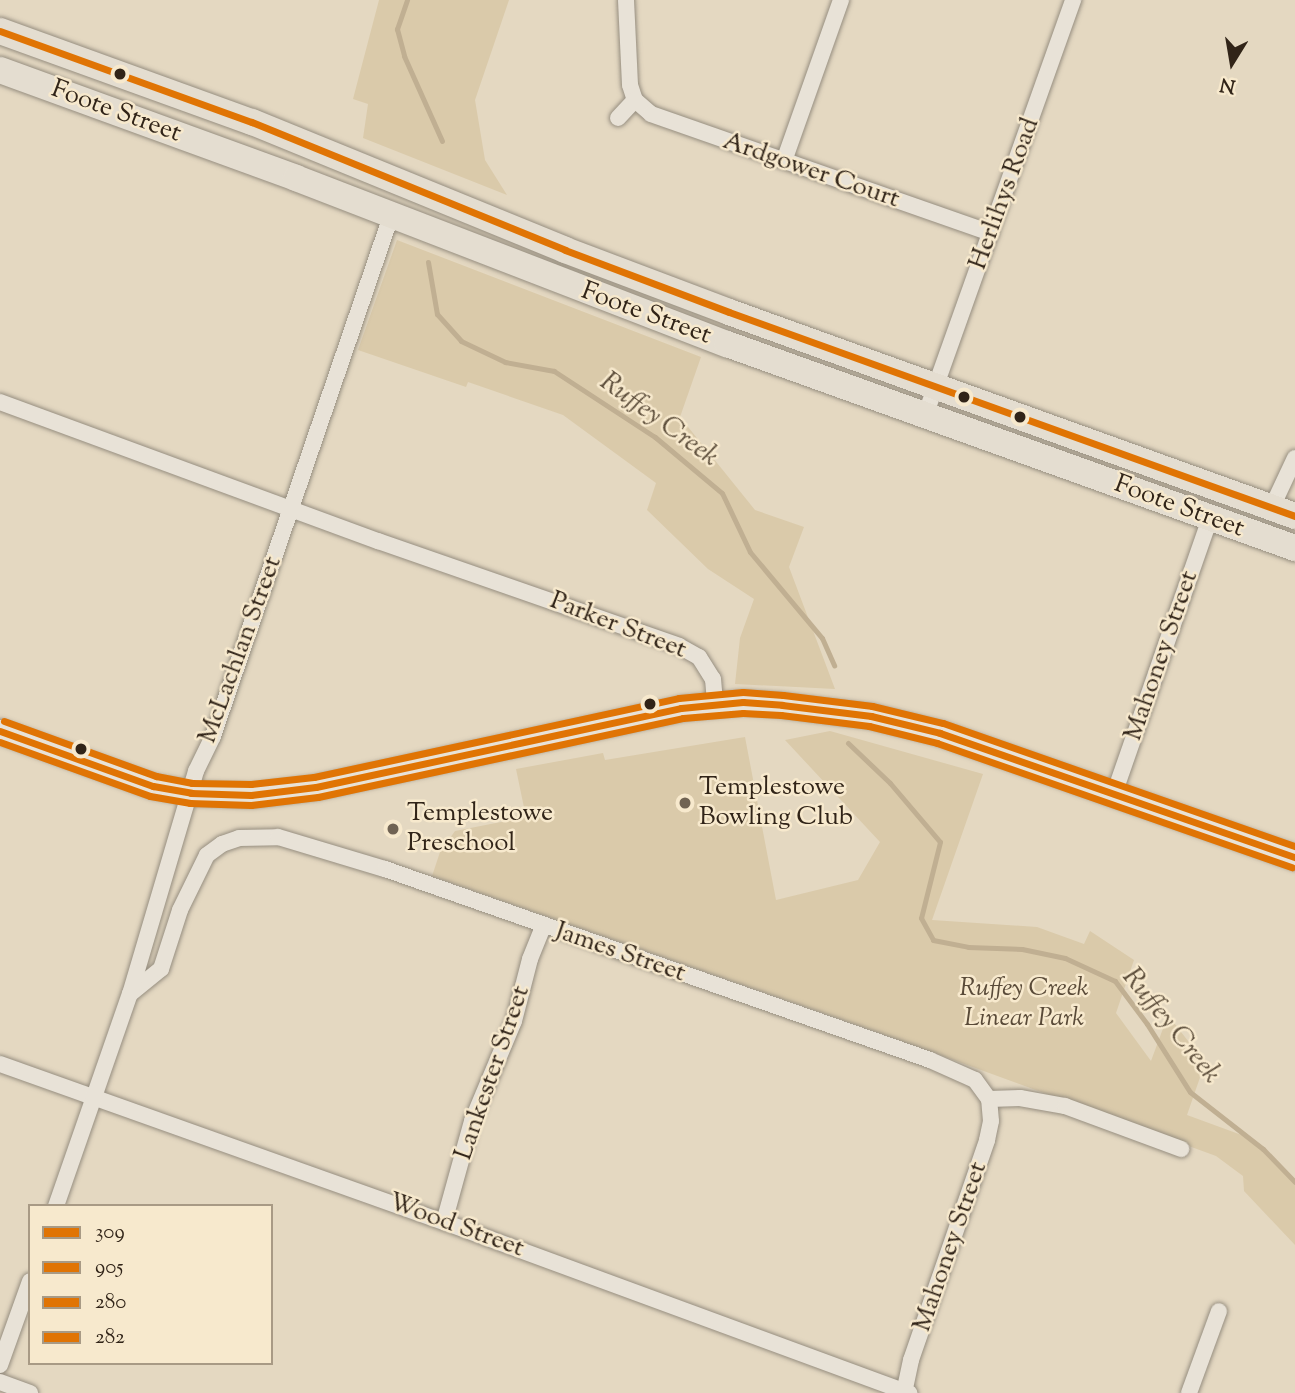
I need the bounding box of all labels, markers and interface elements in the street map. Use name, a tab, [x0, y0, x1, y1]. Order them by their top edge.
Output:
north arrow	[1197, 28, 1267, 98]
unlabelled marker	[113, 67, 127, 81]
text: N	[1218, 69, 1238, 99]
street label: Foote Street	[47, 74, 185, 150]
street label: Herlihys Road	[963, 114, 1047, 274]
street label: Ardgower Court	[718, 126, 904, 216]
street label: Foote Street	[577, 276, 715, 352]
water label: Ruffey Creek	[593, 366, 725, 474]
unlabelled marker	[957, 390, 971, 404]
unlabelled marker	[1013, 410, 1027, 424]
street label: Foote Street	[1110, 469, 1248, 545]
street label: McLachlan Street	[193, 552, 289, 748]
street label: Mahoney Street	[1118, 567, 1206, 745]
street label: Parker Street	[545, 586, 691, 666]
unlabelled marker	[643, 697, 657, 711]
unlabelled marker	[74, 742, 88, 756]
place label: Templestowe Bowling Club	[699, 772, 853, 834]
marker: Templestowe Bowling Club	[677, 795, 693, 811]
place label: Templestowe Preschool	[407, 798, 553, 860]
marker: Templestowe Preschool	[385, 821, 401, 837]
street label: James Street	[551, 916, 689, 990]
water label: Ruffey Creek	[1114, 961, 1228, 1091]
park label: Ruffey Creek Linear Park	[959, 973, 1089, 1034]
street label: Lankester Street	[449, 982, 537, 1164]
street label: Mahoney Street	[907, 1158, 995, 1336]
street label: Wood Street	[384, 1187, 528, 1265]
legend	[28, 1204, 273, 1365]
text: 309	[95, 1218, 125, 1248]
text: 905	[95, 1253, 124, 1283]
text: 280	[95, 1288, 126, 1318]
text: 282	[95, 1323, 125, 1353]

